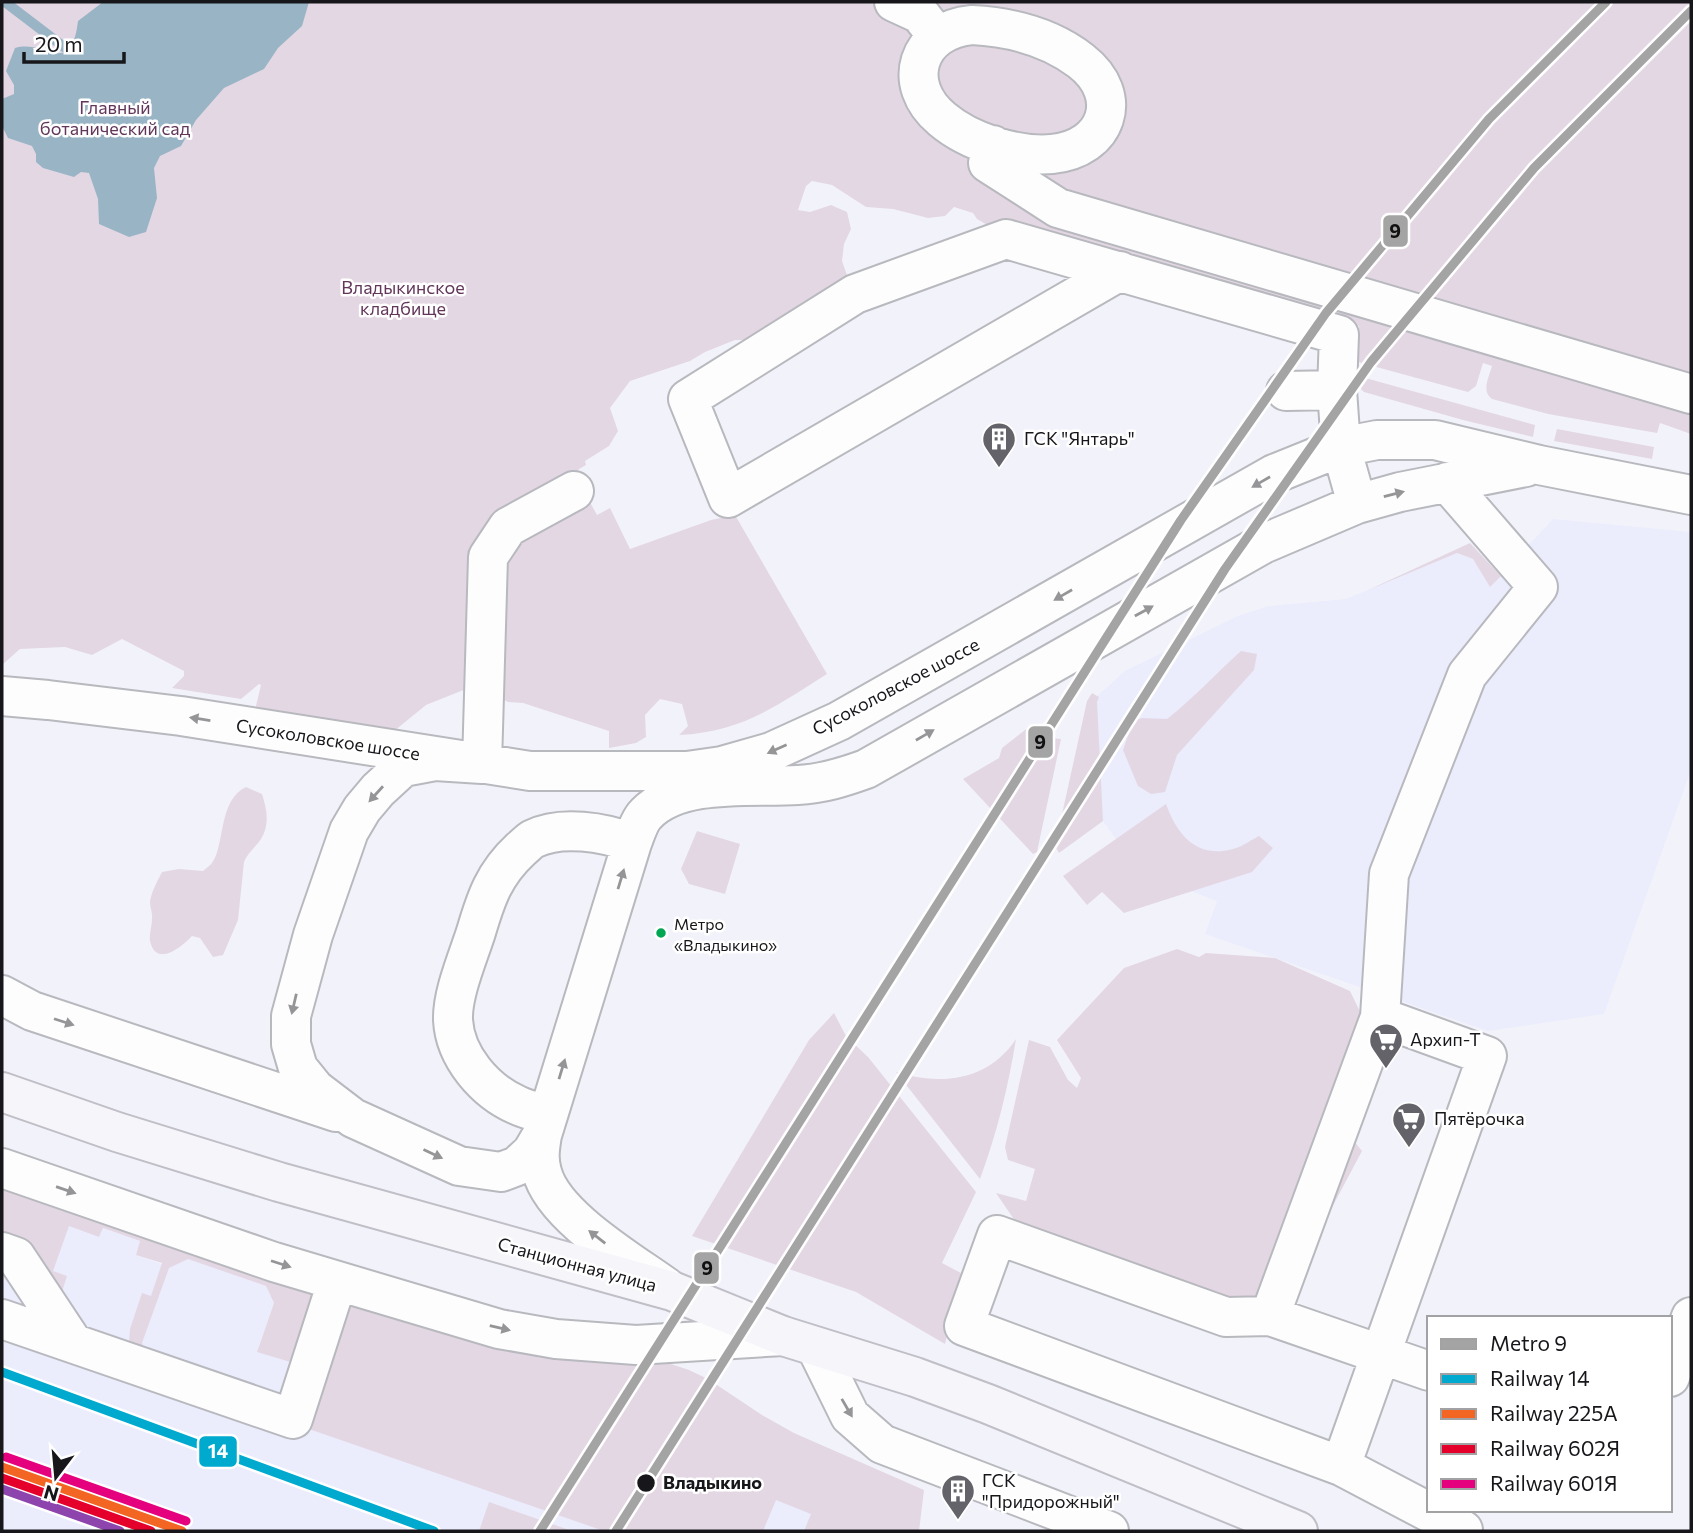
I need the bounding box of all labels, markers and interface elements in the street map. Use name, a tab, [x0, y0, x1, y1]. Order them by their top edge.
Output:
scale bar	[24, 21, 124, 65]
text: 20 m	[35, 31, 83, 56]
park label: Главный ботанический сад	[40, 96, 191, 139]
line badge: 9	[1382, 214, 1409, 248]
text: 9	[1389, 219, 1401, 242]
park label: Владыкинское кладбище	[341, 276, 465, 319]
building icon: ГСК "Янтарь"	[980, 420, 1018, 469]
place label: ГСК "Янтарь"	[1024, 427, 1135, 449]
one-way arrow	[1251, 476, 1270, 488]
one-way arrow	[1383, 488, 1405, 499]
one-way arrow	[1054, 589, 1073, 602]
one-way arrow	[1135, 605, 1154, 617]
street label: Сусоколовское шоссе	[808, 633, 983, 739]
one-way arrow	[189, 713, 211, 724]
street label: Сусоколовское шоссе	[235, 714, 422, 764]
line badge: 9	[1027, 725, 1054, 759]
one-way arrow	[916, 729, 935, 741]
text: 9	[1034, 730, 1046, 753]
one-way arrow	[767, 743, 787, 755]
one-way arrow	[368, 785, 384, 803]
one-way arrow	[616, 869, 626, 890]
place label: Метро «Владыкино»	[674, 914, 777, 954]
marker: Метро «Владыкино»	[654, 926, 668, 940]
one-way arrow	[288, 993, 299, 1015]
one-way arrow	[54, 1017, 75, 1028]
supermarket icon: Архип-Т	[1367, 1021, 1405, 1070]
place label: Архип-Т	[1410, 1028, 1481, 1050]
one-way arrow	[558, 1059, 568, 1080]
supermarket icon: Пятёрочка	[1390, 1100, 1428, 1149]
place label: Пятёрочка	[1434, 1107, 1525, 1129]
one-way arrow	[423, 1148, 443, 1159]
one-way arrow	[56, 1185, 77, 1196]
one-way arrow	[588, 1230, 606, 1244]
street label: Станционная улица	[495, 1232, 659, 1296]
line badge: 9	[693, 1251, 720, 1285]
text: 9	[701, 1256, 713, 1279]
one-way arrow	[271, 1260, 292, 1270]
legend	[1427, 1316, 1672, 1512]
one-way arrow	[489, 1323, 511, 1334]
text: Metro 9	[1490, 1330, 1567, 1355]
text: Railway 14	[1490, 1365, 1590, 1390]
one-way arrow	[841, 1398, 853, 1418]
text: Railway 225А	[1490, 1400, 1618, 1425]
line badge: 14	[198, 1435, 238, 1468]
text: Railway 602Я	[1490, 1435, 1620, 1460]
text: 14	[208, 1439, 228, 1462]
north arrow	[21, 1442, 91, 1512]
place label: ГСК "Придорожный"	[982, 1469, 1120, 1512]
text: Railway 601Я	[1490, 1470, 1617, 1495]
place label: Владыкино	[663, 1471, 762, 1493]
marker: Владыкино	[635, 1472, 657, 1494]
building icon: ГСК "Придорожный"	[939, 1472, 977, 1521]
text: N	[41, 1481, 61, 1507]

